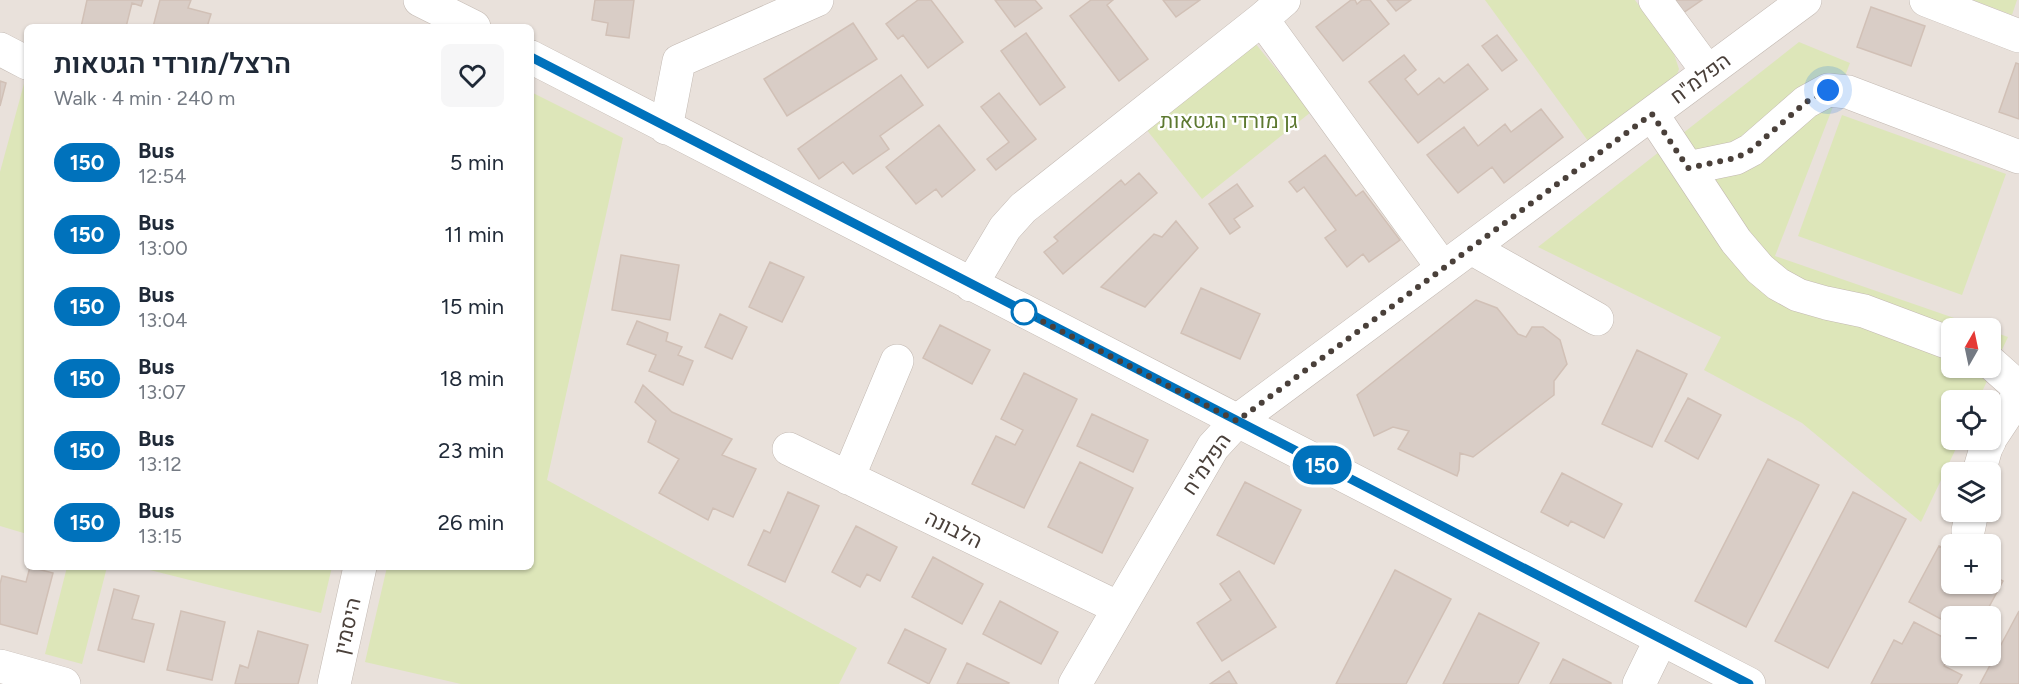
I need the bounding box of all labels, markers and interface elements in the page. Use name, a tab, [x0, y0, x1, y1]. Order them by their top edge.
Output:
button: heart	[441, 44, 504, 107]
text: הרצל/מורדי הגטאות	[54, 46, 291, 80]
street label: הפלמ"ח	[1665, 47, 1735, 109]
your location	[1813, 75, 1843, 105]
text: Walk · 4 min · 240 m	[54, 86, 235, 110]
park label: גן מורדי הגטאות	[1160, 108, 1298, 133]
text: Bus	[138, 137, 174, 164]
text: 5 min	[450, 149, 504, 176]
text: 150	[70, 150, 104, 175]
text: 12:54	[138, 164, 186, 188]
text: Bus	[138, 209, 174, 236]
text: 11 min	[444, 221, 504, 248]
text: 150	[70, 222, 104, 247]
text: 13:00	[138, 236, 188, 260]
text: Bus	[138, 281, 174, 308]
text: 15 min	[441, 293, 504, 320]
text: 150	[70, 294, 104, 319]
unlabelled marker	[1011, 299, 1037, 325]
text: 13:04	[138, 308, 187, 332]
north arrow	[1941, 318, 2001, 378]
map controls	[1941, 318, 2001, 666]
text: Bus	[138, 353, 174, 380]
text: 18 min	[440, 365, 504, 392]
text: 150	[70, 366, 104, 391]
text: 13:07	[138, 380, 186, 404]
button: locate	[1941, 390, 2001, 450]
text: Bus	[138, 425, 174, 452]
street label: הפלמ"ח	[1176, 428, 1236, 500]
text: 23 min	[438, 437, 504, 464]
text: 150	[70, 438, 104, 463]
line badge: 150	[1288, 446, 1356, 484]
text: 13:12	[138, 452, 182, 476]
text: 150	[1305, 453, 1339, 478]
button: layers	[1941, 462, 2001, 522]
text: Bus	[138, 497, 174, 524]
street label: הלבונה	[921, 505, 987, 553]
text: 26 min	[438, 509, 504, 536]
text: 150	[70, 510, 104, 535]
text: 13:15	[138, 524, 182, 548]
button: +	[1941, 534, 2001, 594]
street label: היסמין	[328, 595, 366, 657]
button: −	[1941, 606, 2001, 666]

